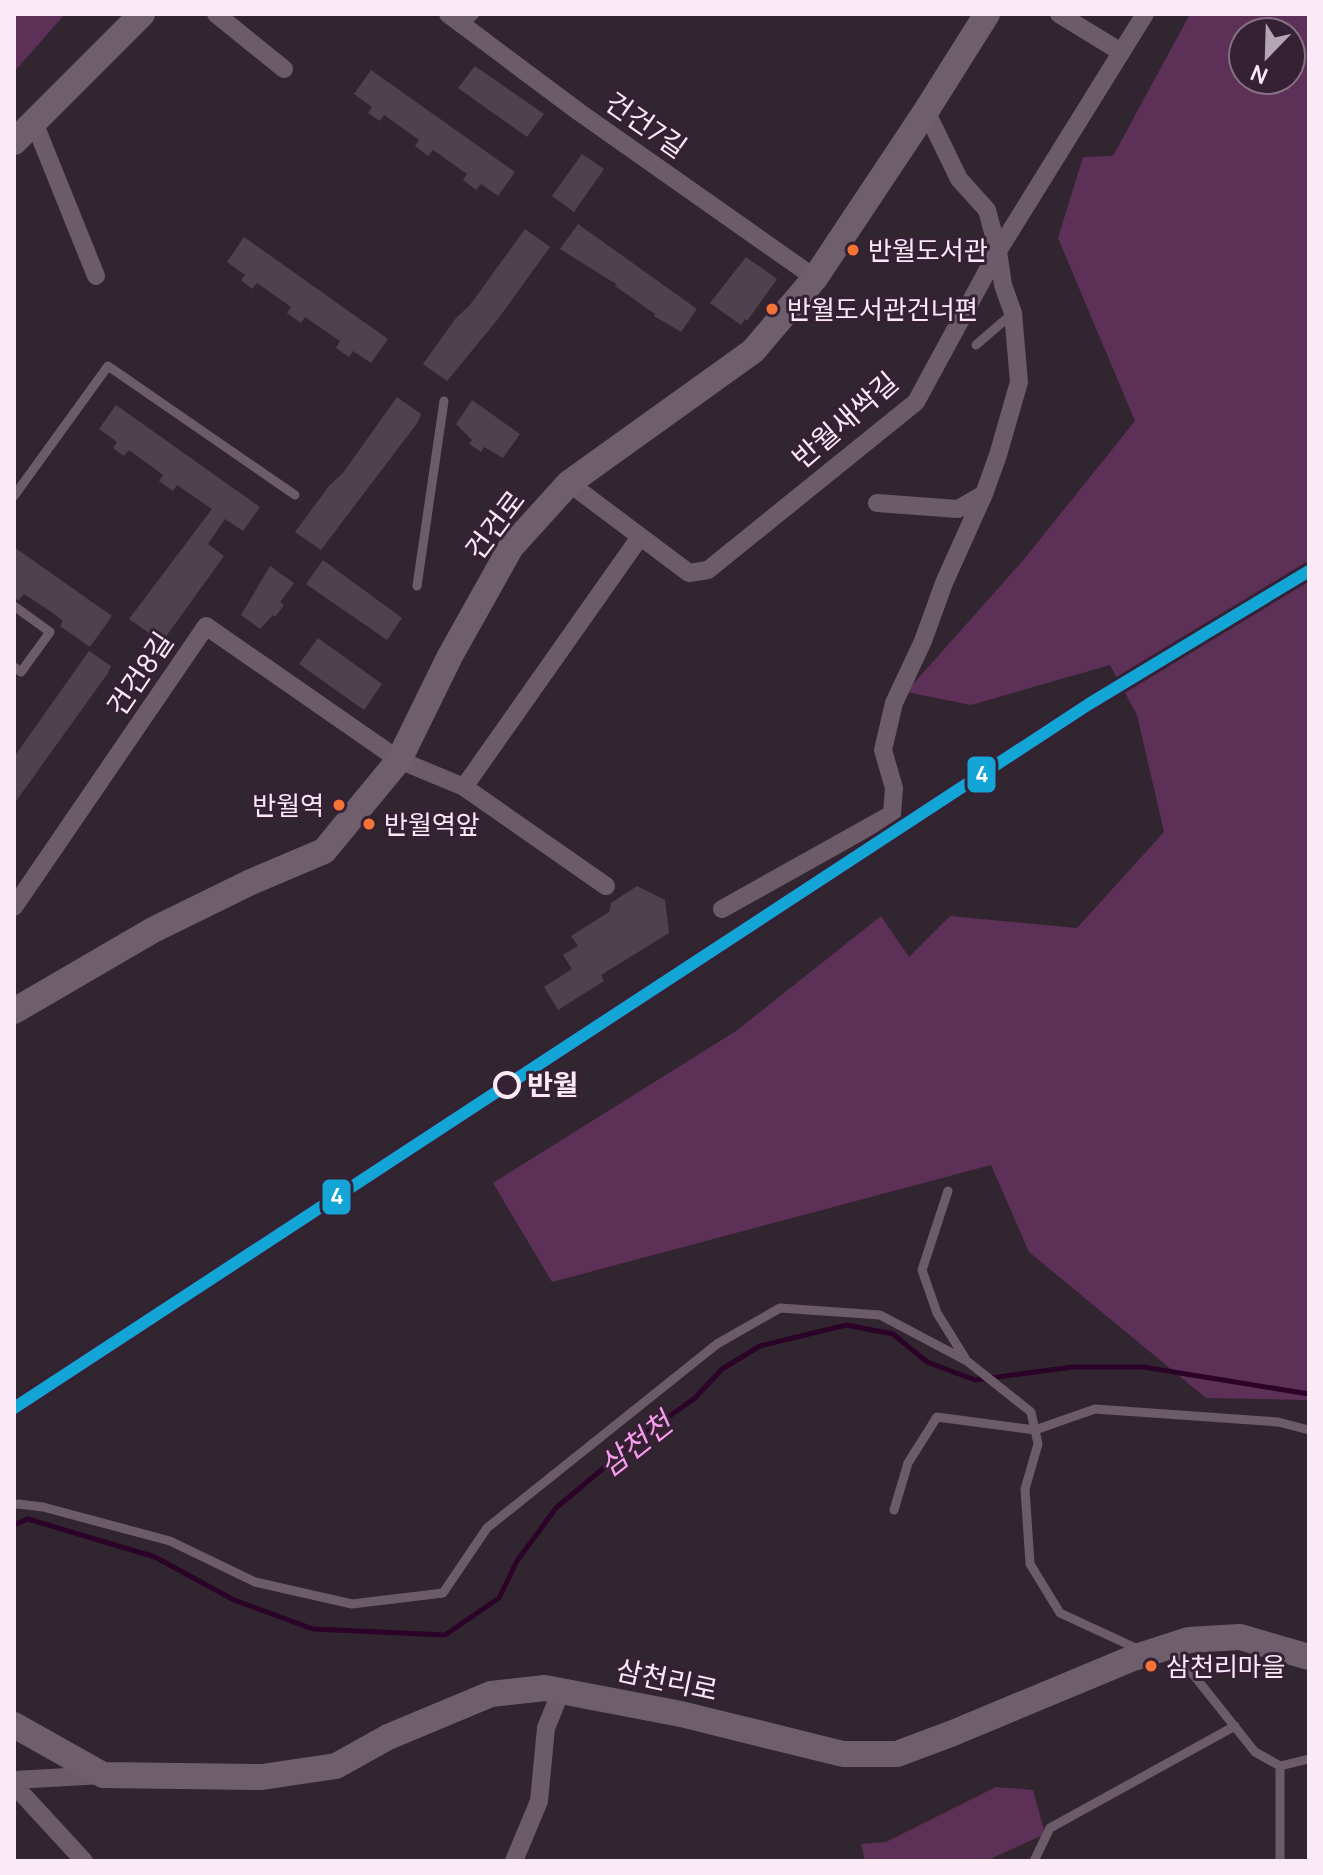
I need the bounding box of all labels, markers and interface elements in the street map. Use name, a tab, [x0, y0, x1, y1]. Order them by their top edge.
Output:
north arrow	[1227, 16, 1307, 96]
text: N	[1246, 58, 1272, 91]
street label: 건건7길	[598, 82, 695, 166]
place label: 반월도서관	[868, 232, 988, 268]
marker: 반월도서관	[845, 242, 861, 258]
place label: 반월도서관건너편	[787, 291, 978, 327]
marker: 반월도서관건너편	[764, 301, 780, 317]
street label: 반월새싹길	[783, 363, 905, 476]
street label: 건건로	[456, 482, 533, 567]
street label: 건건8길	[97, 624, 181, 723]
line badge: 4	[966, 755, 997, 794]
text: 4	[975, 759, 989, 789]
place label: 반월역	[252, 787, 324, 823]
marker: 반월역	[331, 797, 347, 813]
place label: 반월역앞	[384, 806, 480, 842]
marker: 반월역앞	[361, 816, 377, 832]
place label: 반월	[527, 1065, 579, 1103]
marker: 반월	[494, 1072, 520, 1098]
line badge: 4	[321, 1178, 352, 1216]
text: 4	[330, 1181, 344, 1211]
water label: 삼천천	[590, 1400, 683, 1485]
place label: 삼천리마을	[1166, 1648, 1286, 1684]
street label: 삼천리로	[613, 1650, 722, 1708]
marker: 삼천리마을	[1143, 1658, 1159, 1674]

